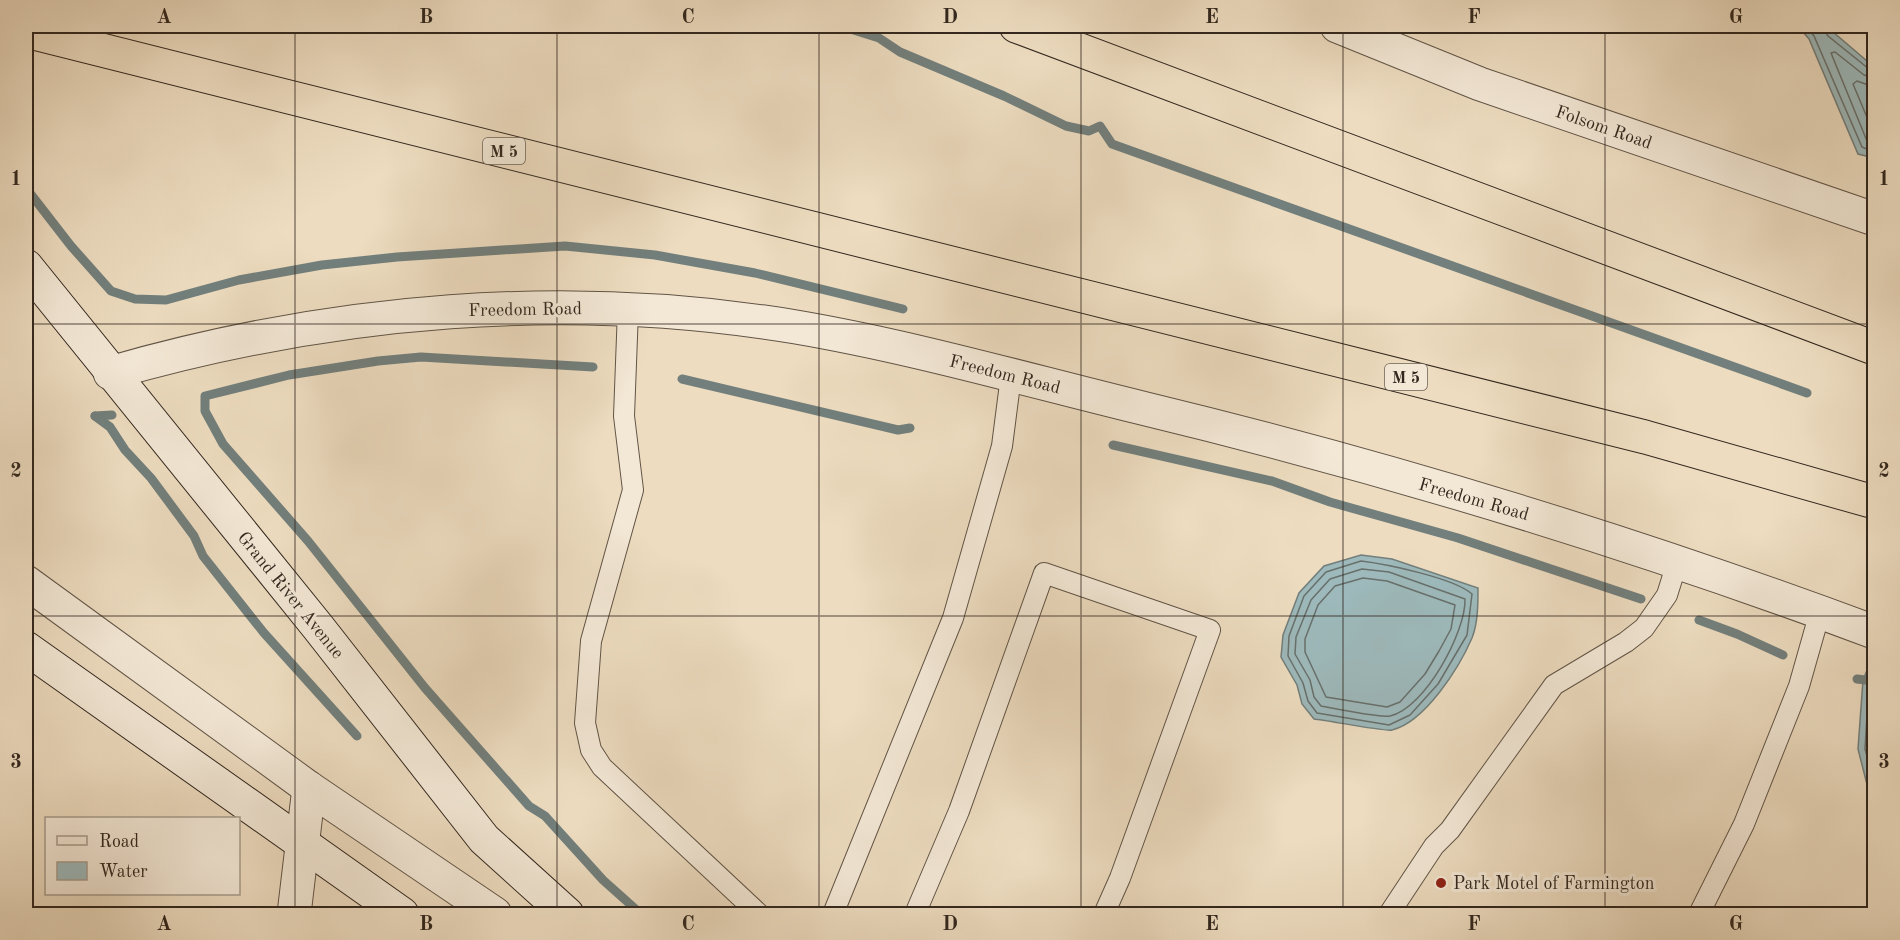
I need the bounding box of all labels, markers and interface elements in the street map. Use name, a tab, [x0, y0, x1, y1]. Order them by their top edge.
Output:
text: A	[156, 8, 172, 28]
text: B	[419, 8, 433, 28]
text: C	[681, 8, 695, 28]
text: D	[942, 8, 958, 28]
text: E	[1205, 8, 1219, 28]
text: F	[1467, 8, 1481, 28]
text: G	[1729, 8, 1743, 28]
street label: Folsom Road	[1553, 103, 1654, 153]
road number: M 5	[483, 138, 525, 164]
text: 1	[10, 170, 22, 190]
text: 1	[1878, 170, 1890, 190]
street label: Freedom Road	[468, 300, 582, 320]
street label: Freedom Road	[947, 352, 1062, 397]
road number: M 5	[1385, 364, 1427, 390]
text: 2	[10, 462, 22, 482]
text: 2	[1878, 462, 1890, 482]
street label: Freedom Road	[1417, 476, 1531, 524]
street label: Grand River Avenue	[234, 529, 347, 663]
text: 3	[10, 753, 22, 773]
text: 3	[1878, 753, 1890, 773]
legend	[45, 817, 240, 895]
text: Road	[99, 833, 139, 851]
text: Water	[99, 863, 148, 881]
place label: Park Motel of Farmington	[1453, 875, 1655, 893]
marker: Park Motel of Farmington	[1434, 876, 1448, 890]
text: A	[156, 915, 172, 935]
text: B	[419, 915, 433, 935]
text: C	[681, 915, 695, 935]
text: D	[942, 915, 958, 935]
text: E	[1205, 915, 1219, 935]
text: F	[1467, 915, 1481, 935]
text: G	[1729, 915, 1743, 935]

